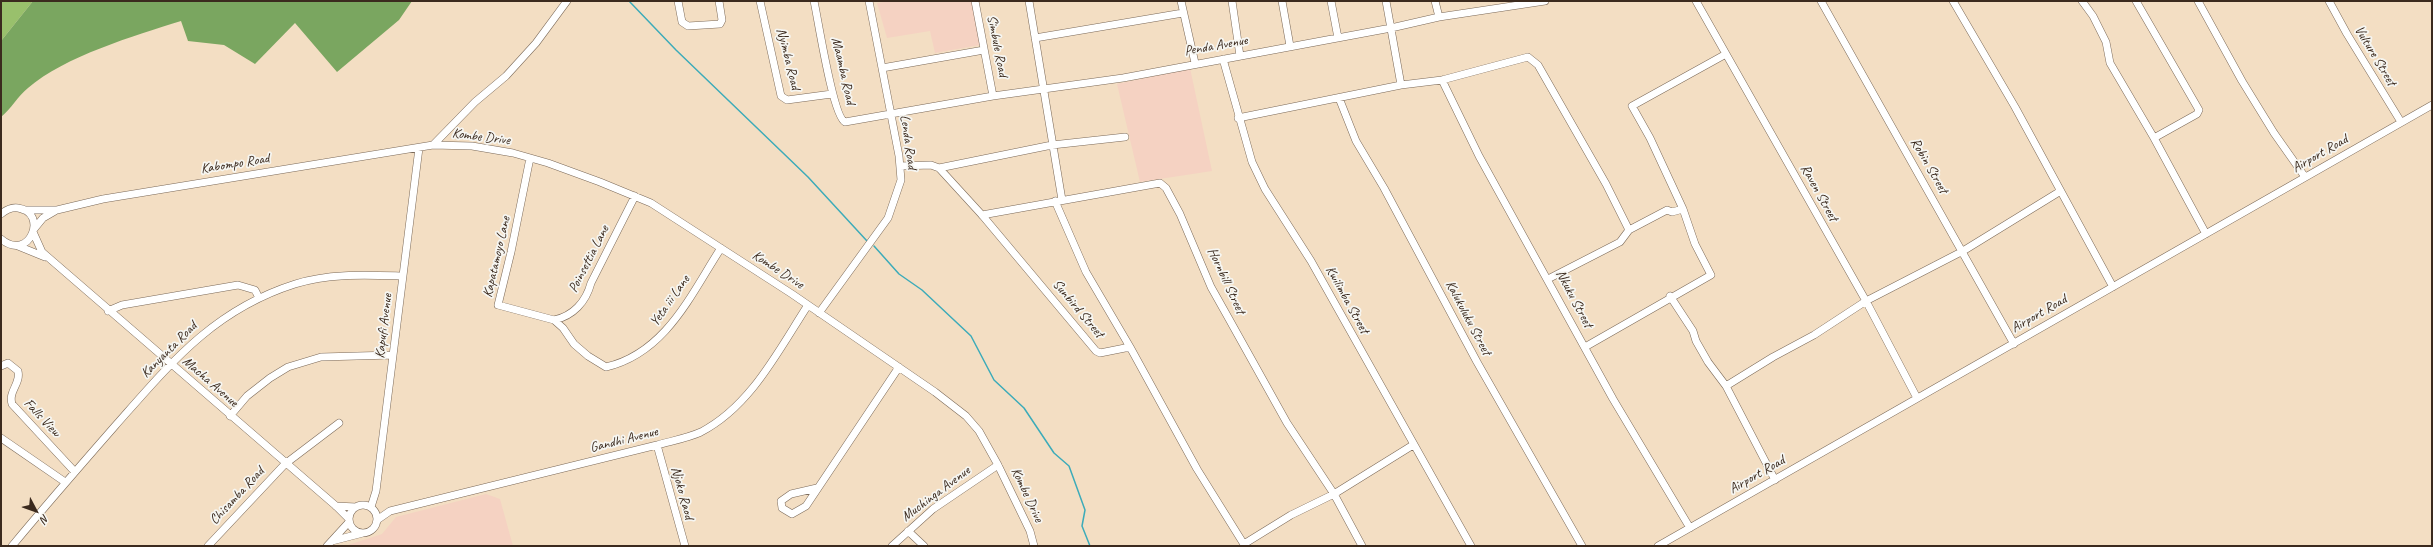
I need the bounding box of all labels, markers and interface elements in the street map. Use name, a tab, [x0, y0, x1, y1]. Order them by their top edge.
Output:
street label: Simbule Road	[983, 14, 1011, 78]
street label: Vulture Street	[2350, 23, 2400, 89]
street label: Nyimba Road	[772, 26, 804, 92]
street label: Penda Avenue	[1183, 32, 1249, 60]
street label: Maamba Road	[827, 36, 859, 106]
street label: Lenda Road	[896, 114, 920, 170]
street label: Kombe Drive	[451, 125, 511, 149]
street label: Airport Road	[2289, 131, 2351, 177]
street label: Robin Street	[1906, 135, 1952, 197]
street label: Kabompo Road	[200, 150, 270, 178]
street label: Raven Street	[1796, 162, 1842, 224]
street label: Kapatamoyo Lane	[480, 215, 514, 299]
street label: Poinsettia Lane	[565, 223, 613, 295]
street label: Hornbill Street	[1203, 245, 1249, 317]
street label: Kombe Drive	[749, 247, 807, 293]
street label: Kwilimba Street	[1321, 263, 1373, 337]
street label: Nkuku Street	[1552, 267, 1596, 331]
street label: Yeta iii Lane	[646, 272, 694, 330]
street label: Sunbird Street	[1049, 276, 1107, 342]
street label: Kalukuluku Street	[1441, 278, 1495, 358]
street label: Airport Road	[2008, 291, 2070, 337]
street label: Kapufi Avenue	[372, 293, 396, 359]
street label: Kanyanta Road	[137, 318, 201, 382]
street label: Macha Avenue	[179, 353, 241, 411]
street label: Falls View	[20, 395, 64, 441]
street label: Gandhi Avenue	[588, 423, 660, 457]
street label: Airport Road	[1726, 452, 1788, 498]
street label: Muchinga Avenue	[898, 463, 974, 525]
street label: Chisamba Road	[206, 464, 268, 528]
street label: Njoko Raod	[667, 465, 697, 521]
street label: Kombe Drive	[1007, 465, 1047, 525]
north arrow	[16, 491, 56, 531]
text: N	[38, 512, 53, 526]

